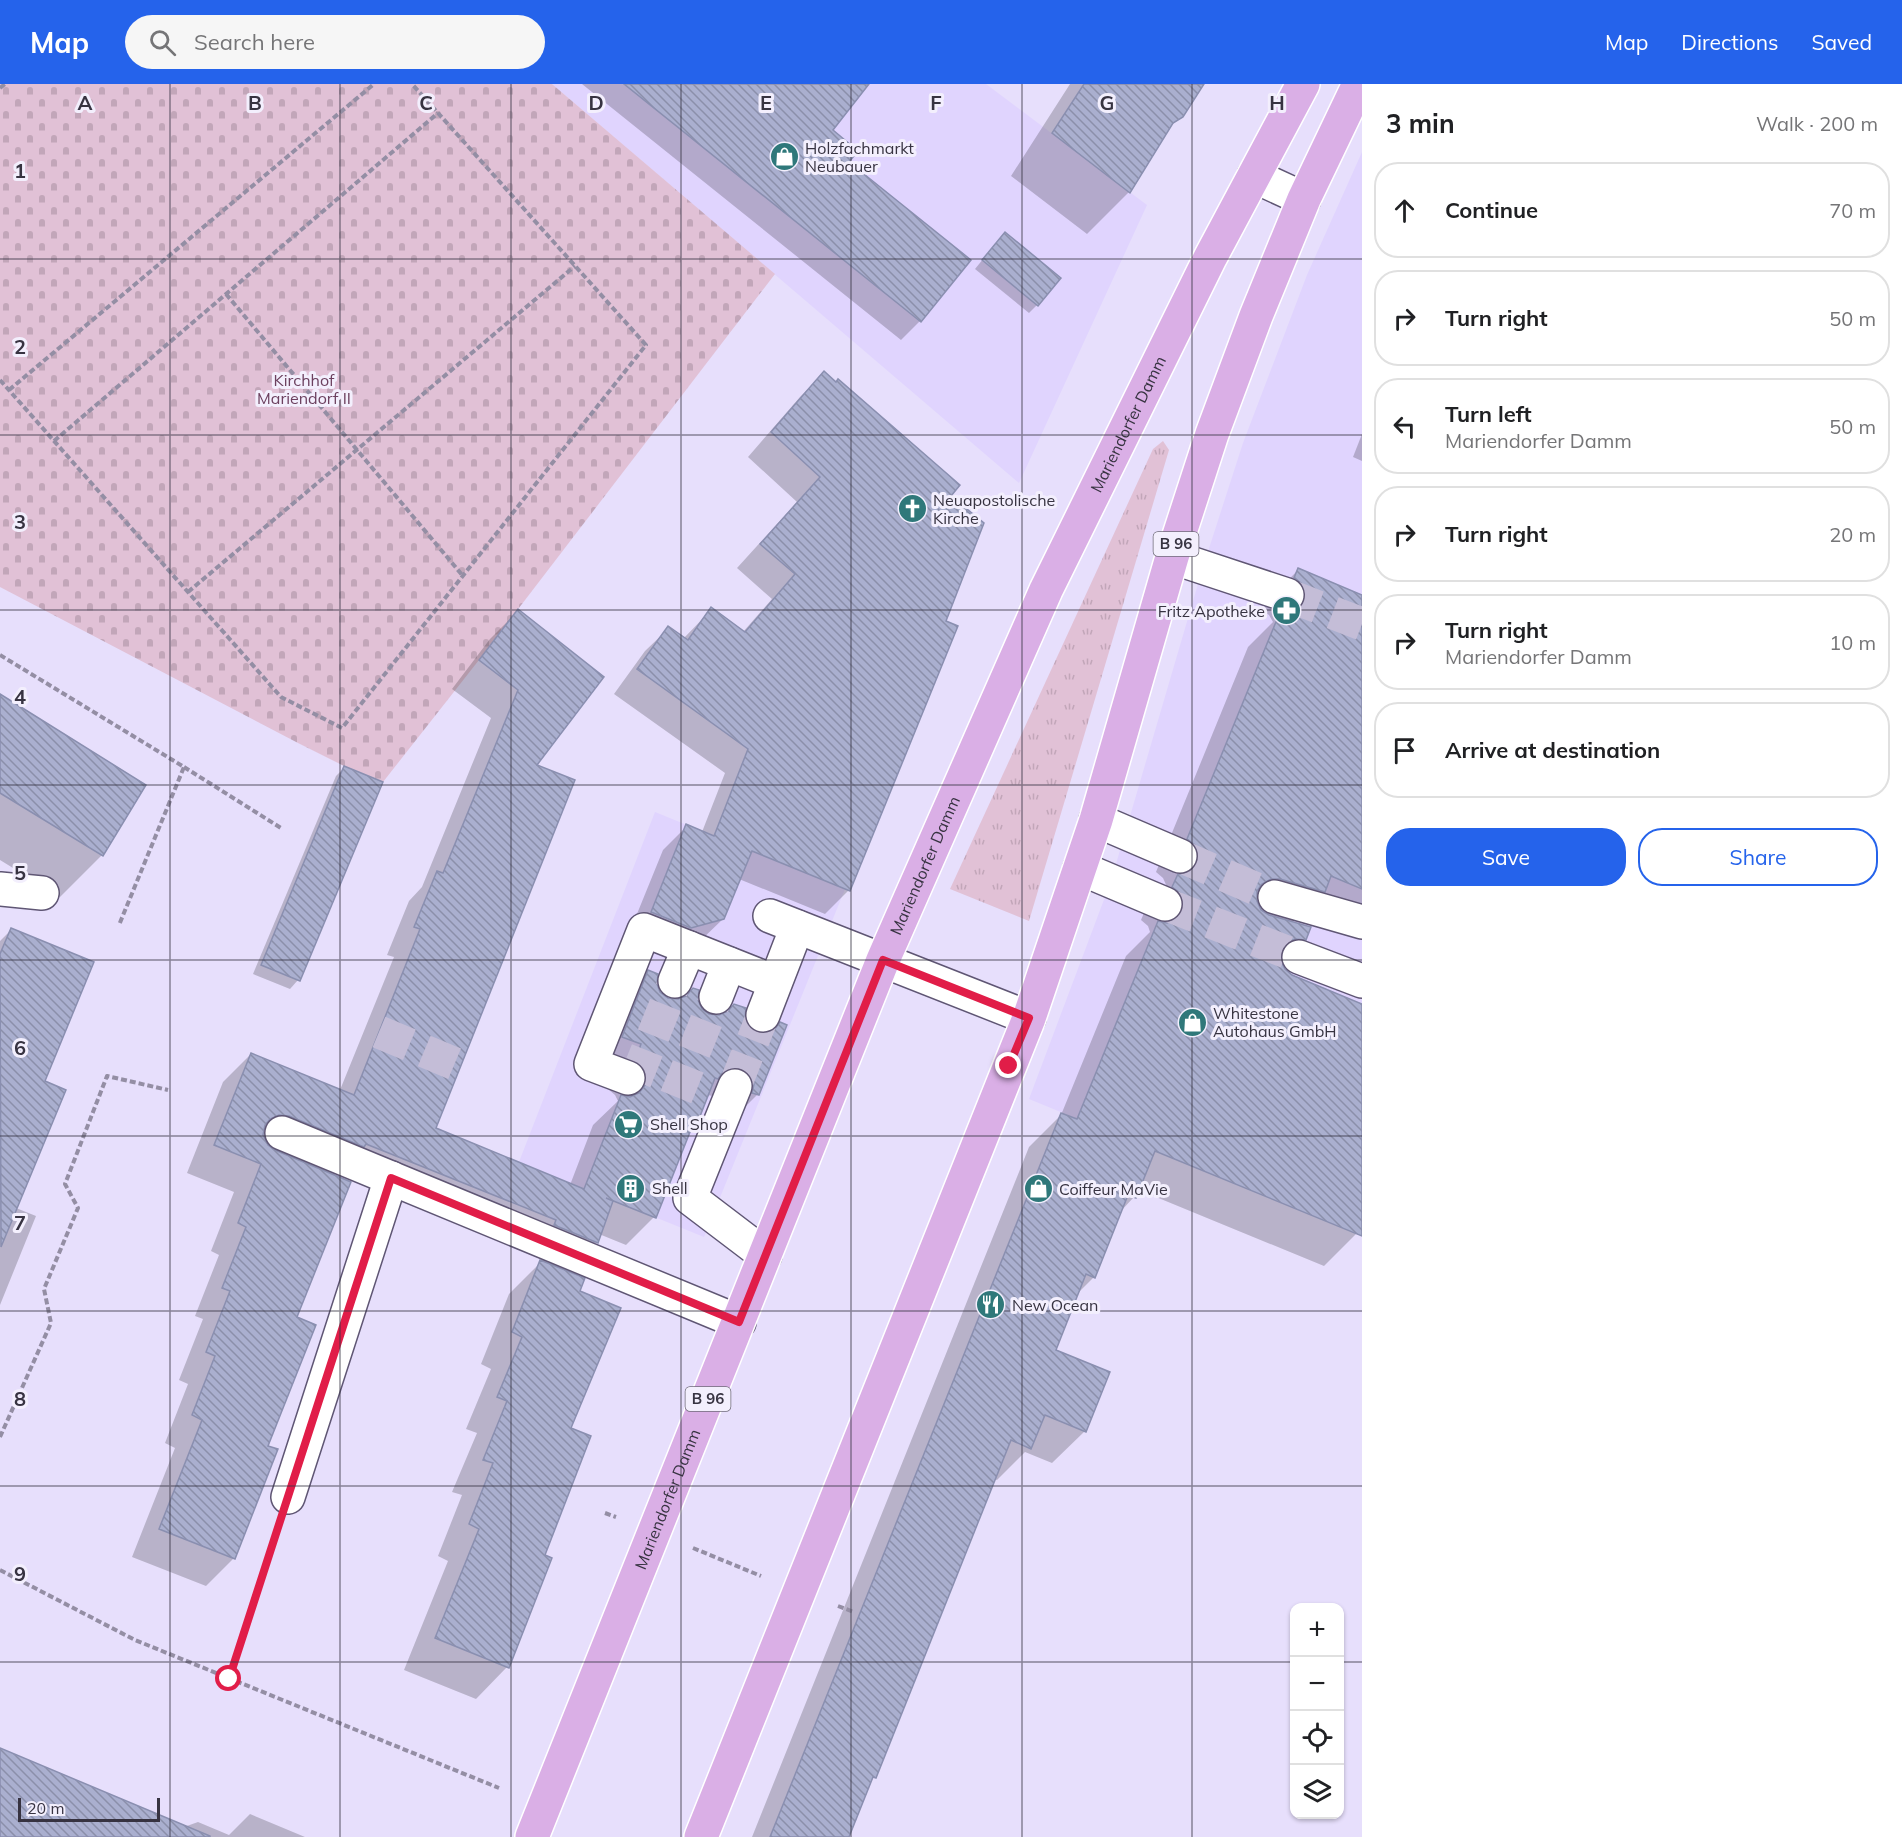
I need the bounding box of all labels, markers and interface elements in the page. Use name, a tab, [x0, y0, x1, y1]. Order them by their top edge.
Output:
search box	[125, 15, 545, 69]
text: Map	[30, 25, 89, 60]
icon: search	[146, 26, 179, 59]
text: Search here	[194, 28, 315, 56]
text: Map	[1605, 29, 1648, 55]
text: Directions	[1681, 29, 1778, 55]
text: Saved	[1811, 29, 1872, 55]
text: A	[78, 90, 93, 115]
text: B	[248, 90, 262, 115]
text: C	[419, 90, 433, 115]
text: D	[588, 90, 604, 115]
text: E	[760, 90, 772, 115]
text: F	[930, 90, 942, 115]
text: G	[1100, 90, 1114, 115]
text: H	[1269, 90, 1285, 115]
text: 3 min	[1386, 107, 1455, 140]
text: Walk · 200 m	[1756, 111, 1878, 136]
place label: Holzfachmarkt Neubauer	[805, 138, 914, 176]
shop icon: Holzfachmarkt Neubauer	[768, 141, 800, 173]
text: 1	[14, 158, 26, 183]
icon: ahead	[1388, 194, 1421, 227]
text: Continue	[1445, 196, 1538, 224]
text: 70 m	[1829, 198, 1876, 223]
icon: right	[1388, 302, 1421, 335]
text: Turn right	[1445, 304, 1548, 332]
text: 50 m	[1829, 306, 1876, 331]
text: 2	[14, 334, 26, 359]
street label: Mariendorfer Damm	[1086, 353, 1170, 496]
park label: Kirchhof Mariendorf II	[257, 370, 351, 408]
text: Turn left	[1445, 400, 1532, 428]
icon: left	[1388, 410, 1421, 443]
text: 50 m	[1829, 414, 1876, 439]
text: Mariendorfer Damm	[1445, 428, 1632, 453]
place label: Neuapostolische Kirche	[933, 490, 1055, 528]
church icon: Neuapostolische Kirche	[896, 493, 928, 525]
text: 3	[14, 509, 26, 534]
icon: right	[1388, 518, 1421, 551]
text: Turn right	[1445, 520, 1548, 548]
text: 20 m	[1829, 522, 1876, 547]
road number: B 96	[1154, 532, 1198, 556]
pharmacy icon: Fritz Apotheke	[1270, 595, 1302, 627]
place label: Fritz Apotheke	[1158, 601, 1265, 621]
text: Turn right	[1445, 616, 1548, 644]
icon: right	[1388, 626, 1421, 659]
text: 10 m	[1829, 630, 1876, 655]
text: Mariendorfer Damm	[1445, 644, 1632, 669]
text: 4	[14, 684, 26, 709]
icon: arrive	[1388, 734, 1421, 767]
text: Arrive at destination	[1445, 736, 1660, 764]
street label: Mariendorfer Damm	[885, 793, 964, 938]
button: Save	[1386, 828, 1626, 886]
button: Share	[1638, 828, 1878, 886]
text: 5	[14, 860, 26, 885]
place label: Whitestone Autohaus GmbH	[1213, 1003, 1337, 1041]
shop icon: Whitestone Autohaus GmbH	[1176, 1006, 1208, 1038]
text: 6	[14, 1035, 26, 1060]
route end	[995, 1052, 1021, 1078]
supermarket icon: Shell Shop	[613, 1108, 645, 1140]
place label: Shell Shop	[650, 1114, 728, 1134]
building icon: Shell	[615, 1172, 647, 1204]
shop icon: Coiffeur MaVie	[1022, 1173, 1054, 1205]
place label: Shell	[652, 1178, 688, 1198]
place label: Coiffeur MaVie	[1059, 1179, 1168, 1199]
text: 7	[14, 1210, 26, 1235]
restaurant icon: New Ocean	[975, 1289, 1007, 1321]
place label: New Ocean	[1012, 1295, 1098, 1315]
text: 8	[14, 1386, 26, 1411]
road number: B 96	[686, 1387, 730, 1411]
street label: Mariendorfer Damm	[630, 1426, 704, 1572]
text: 9	[14, 1561, 26, 1586]
map controls	[1290, 1603, 1344, 1819]
button: +	[1290, 1603, 1344, 1657]
button: −	[1290, 1657, 1344, 1711]
route start	[215, 1665, 241, 1691]
button: locate	[1290, 1711, 1344, 1765]
button: layers	[1290, 1765, 1344, 1819]
scale bar	[18, 1795, 160, 1822]
text: 20 m	[27, 1798, 64, 1818]

